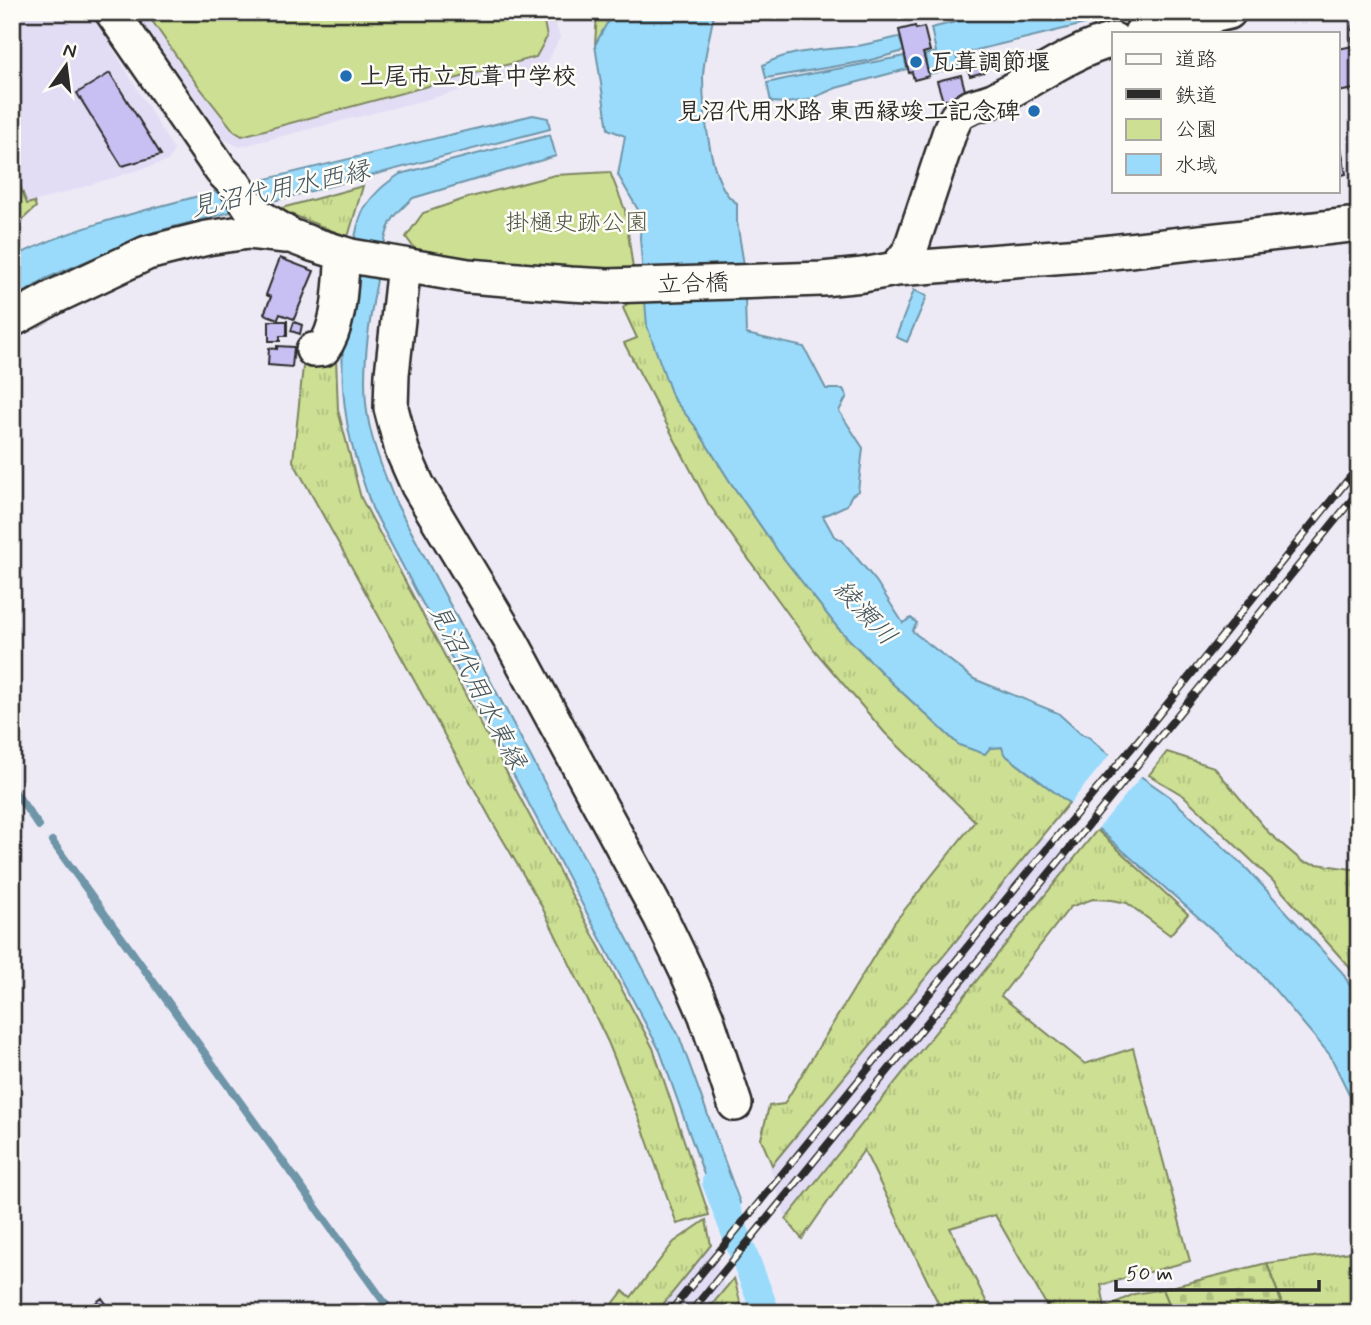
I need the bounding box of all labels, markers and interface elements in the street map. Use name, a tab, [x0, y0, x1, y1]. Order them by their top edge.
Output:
north arrow	[32, 32, 102, 102]
legend	[1112, 32, 1340, 192]
text: N	[61, 37, 79, 65]
text: 道路	[1175, 46, 1217, 74]
place label: 瓦葺調節堰	[930, 48, 1050, 79]
marker: 瓦葺調節堰	[908, 54, 924, 70]
place label: 上尾市立瓦葺中学校	[360, 62, 576, 93]
marker: 上尾市立瓦葺中学校	[338, 68, 354, 84]
text: 鉄道	[1175, 82, 1217, 110]
place label: 見沼代用水路 東西縁竣工記念碑	[678, 97, 1020, 128]
marker: 見沼代用水路 東西縁竣工記念碑	[1026, 103, 1042, 119]
text: 公園	[1175, 116, 1217, 144]
text: 水域	[1175, 152, 1217, 180]
water label: 見沼代用水西縁	[188, 154, 375, 226]
park label: 掛樋史跡公園	[505, 208, 649, 239]
street label: 立合橋	[657, 268, 730, 301]
water label: 綾瀬川	[826, 573, 904, 653]
water label: 見沼代用水東縁	[420, 598, 534, 777]
scale bar	[1116, 1248, 1318, 1292]
text: 50 m	[1126, 1260, 1173, 1288]

